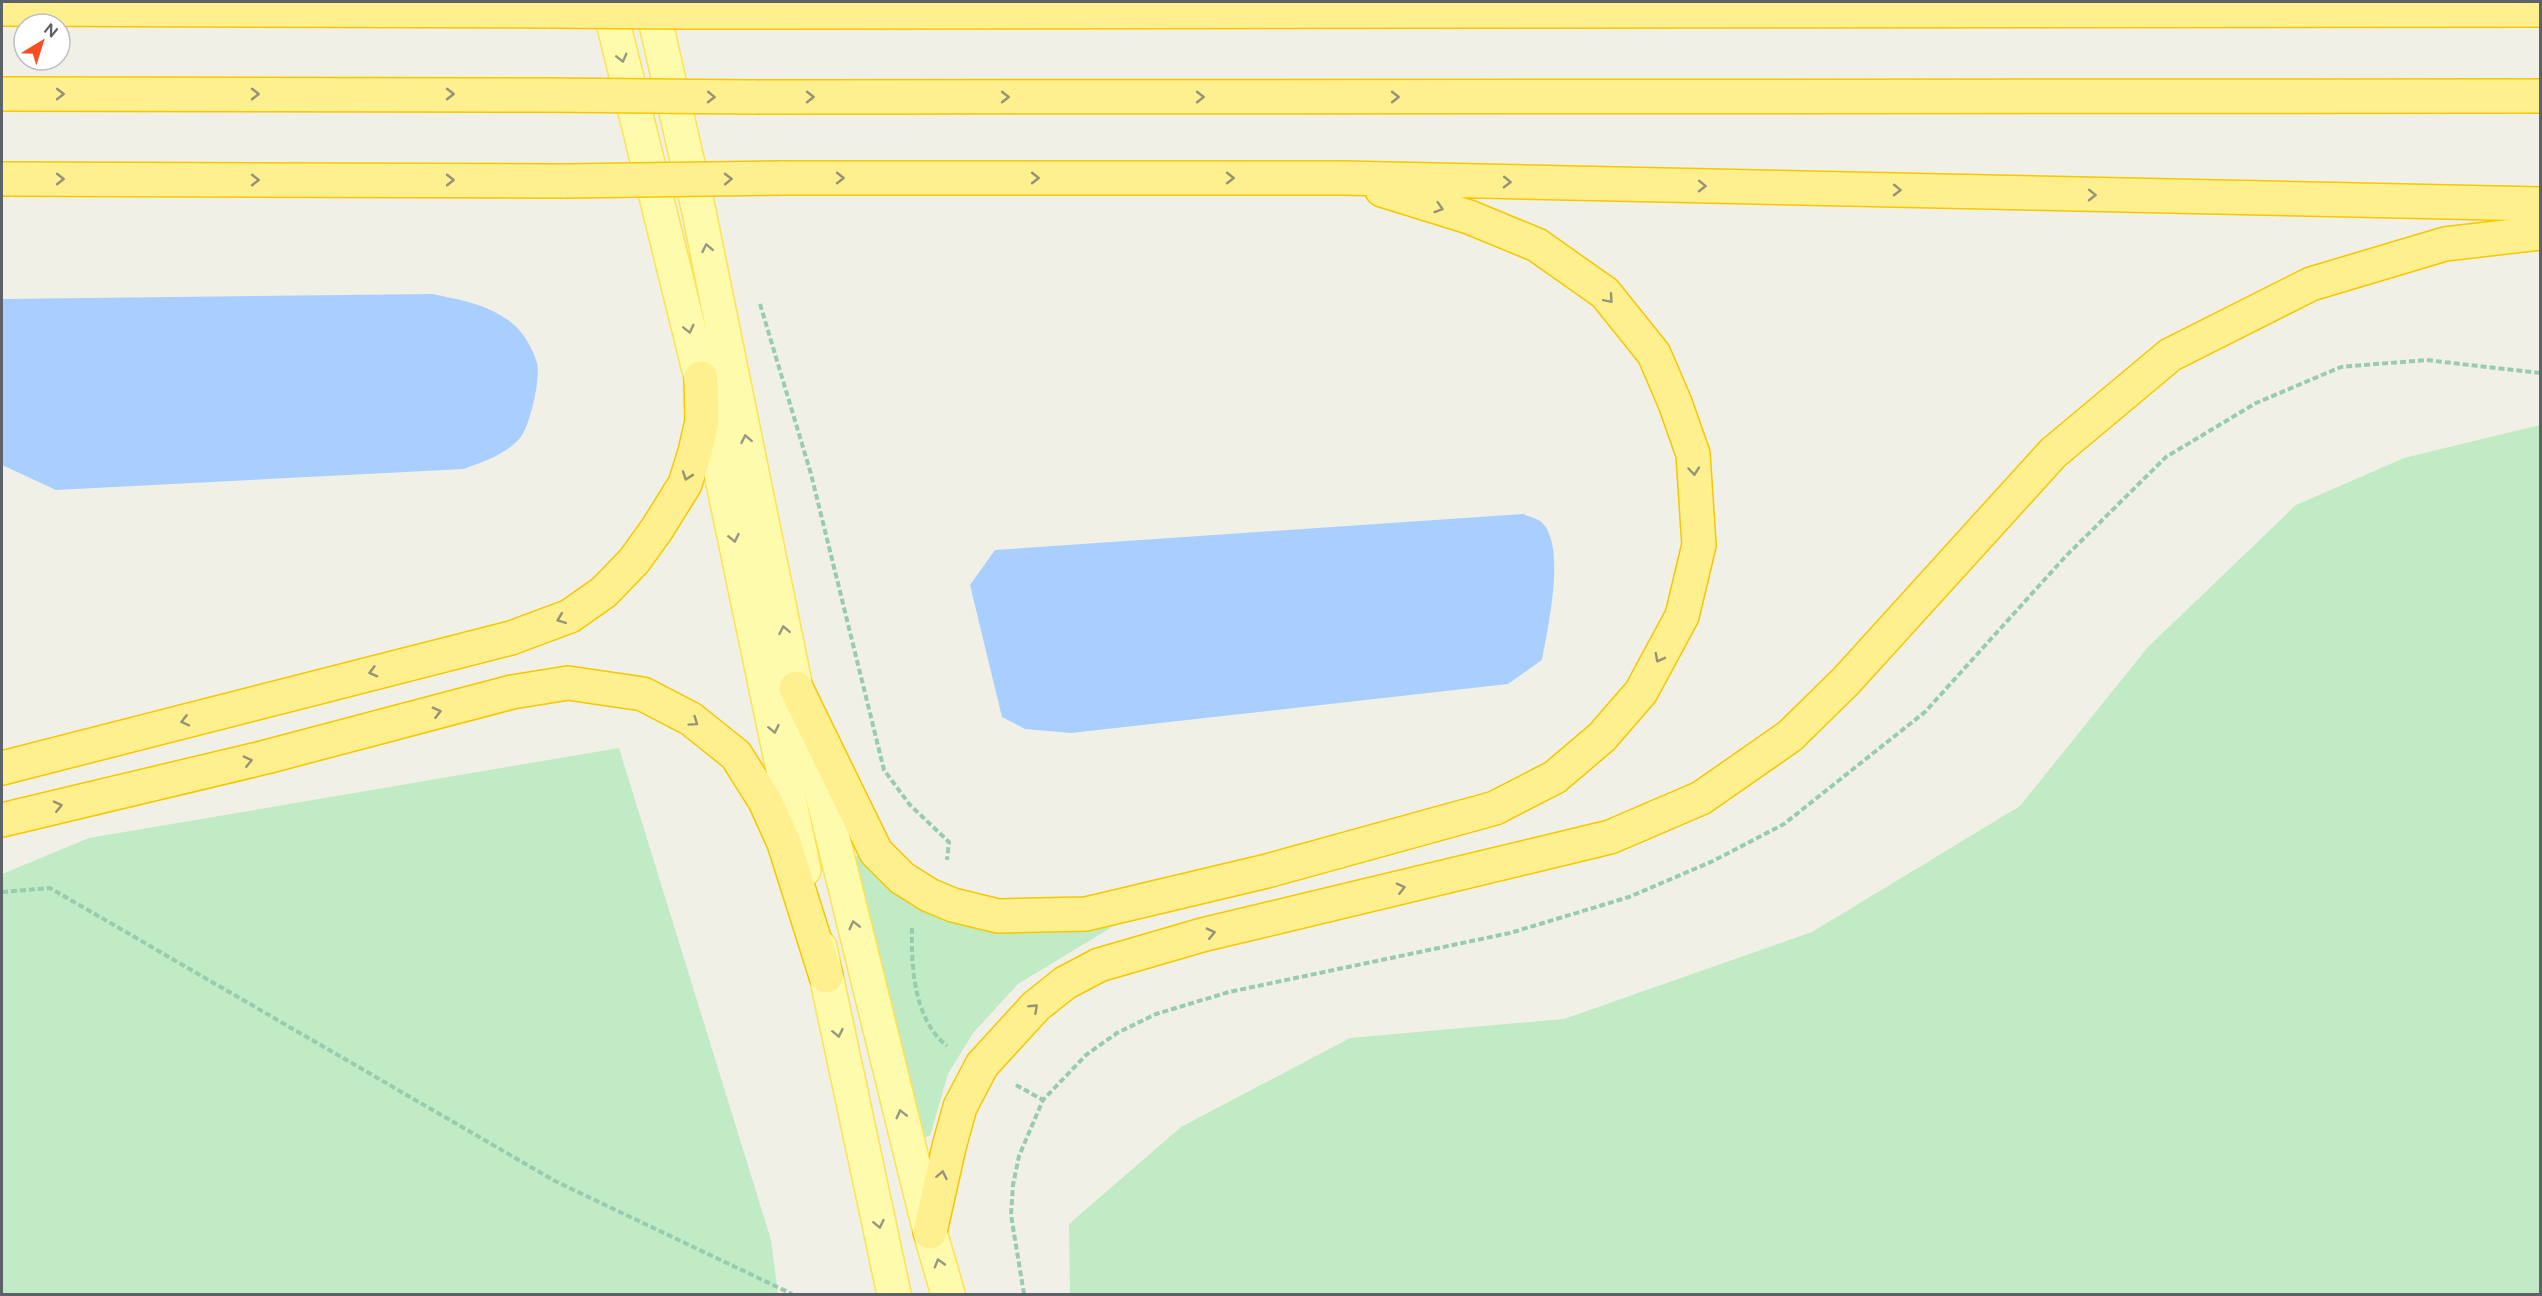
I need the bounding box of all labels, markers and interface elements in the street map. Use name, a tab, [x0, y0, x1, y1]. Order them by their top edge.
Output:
north arrow	[12, 12, 72, 72]
text: N	[40, 19, 62, 42]
one-way arrow	[614, 53, 627, 63]
one-way arrow	[55, 88, 64, 100]
one-way arrow	[250, 88, 259, 100]
one-way arrow	[445, 88, 454, 100]
one-way arrow	[707, 91, 716, 103]
one-way arrow	[806, 91, 815, 103]
one-way arrow	[1001, 91, 1010, 103]
one-way arrow	[1196, 91, 1205, 103]
one-way arrow	[1391, 91, 1400, 103]
one-way arrow	[835, 172, 844, 184]
one-way arrow	[1030, 172, 1039, 184]
one-way arrow	[1225, 172, 1234, 184]
one-way arrow	[55, 173, 64, 185]
one-way arrow	[724, 173, 733, 185]
one-way arrow	[250, 174, 259, 186]
one-way arrow	[445, 174, 454, 186]
one-way arrow	[1502, 176, 1511, 188]
one-way arrow	[1697, 180, 1706, 192]
one-way arrow	[1892, 184, 1901, 197]
one-way arrow	[2087, 188, 2096, 201]
one-way arrow	[1433, 201, 1444, 213]
one-way arrow	[701, 243, 714, 253]
one-way arrow	[1602, 292, 1613, 303]
one-way arrow	[681, 324, 694, 334]
one-way arrow	[740, 434, 753, 444]
one-way arrow	[1687, 466, 1700, 475]
one-way arrow	[682, 470, 695, 481]
one-way arrow	[727, 532, 740, 542]
one-way arrow	[556, 612, 567, 624]
one-way arrow	[778, 625, 791, 635]
one-way arrow	[1655, 652, 1666, 662]
one-way arrow	[369, 665, 379, 677]
one-way arrow	[431, 706, 441, 719]
one-way arrow	[180, 713, 190, 726]
one-way arrow	[688, 715, 699, 726]
one-way arrow	[767, 723, 780, 733]
one-way arrow	[243, 755, 253, 768]
one-way arrow	[53, 801, 63, 814]
one-way arrow	[1395, 882, 1405, 895]
one-way arrow	[849, 920, 862, 930]
one-way arrow	[1206, 927, 1216, 940]
one-way arrow	[1027, 1005, 1038, 1016]
one-way arrow	[831, 1028, 844, 1038]
one-way arrow	[896, 1110, 909, 1120]
one-way arrow	[935, 1170, 948, 1180]
one-way arrow	[872, 1219, 885, 1229]
one-way arrow	[934, 1259, 946, 1269]

